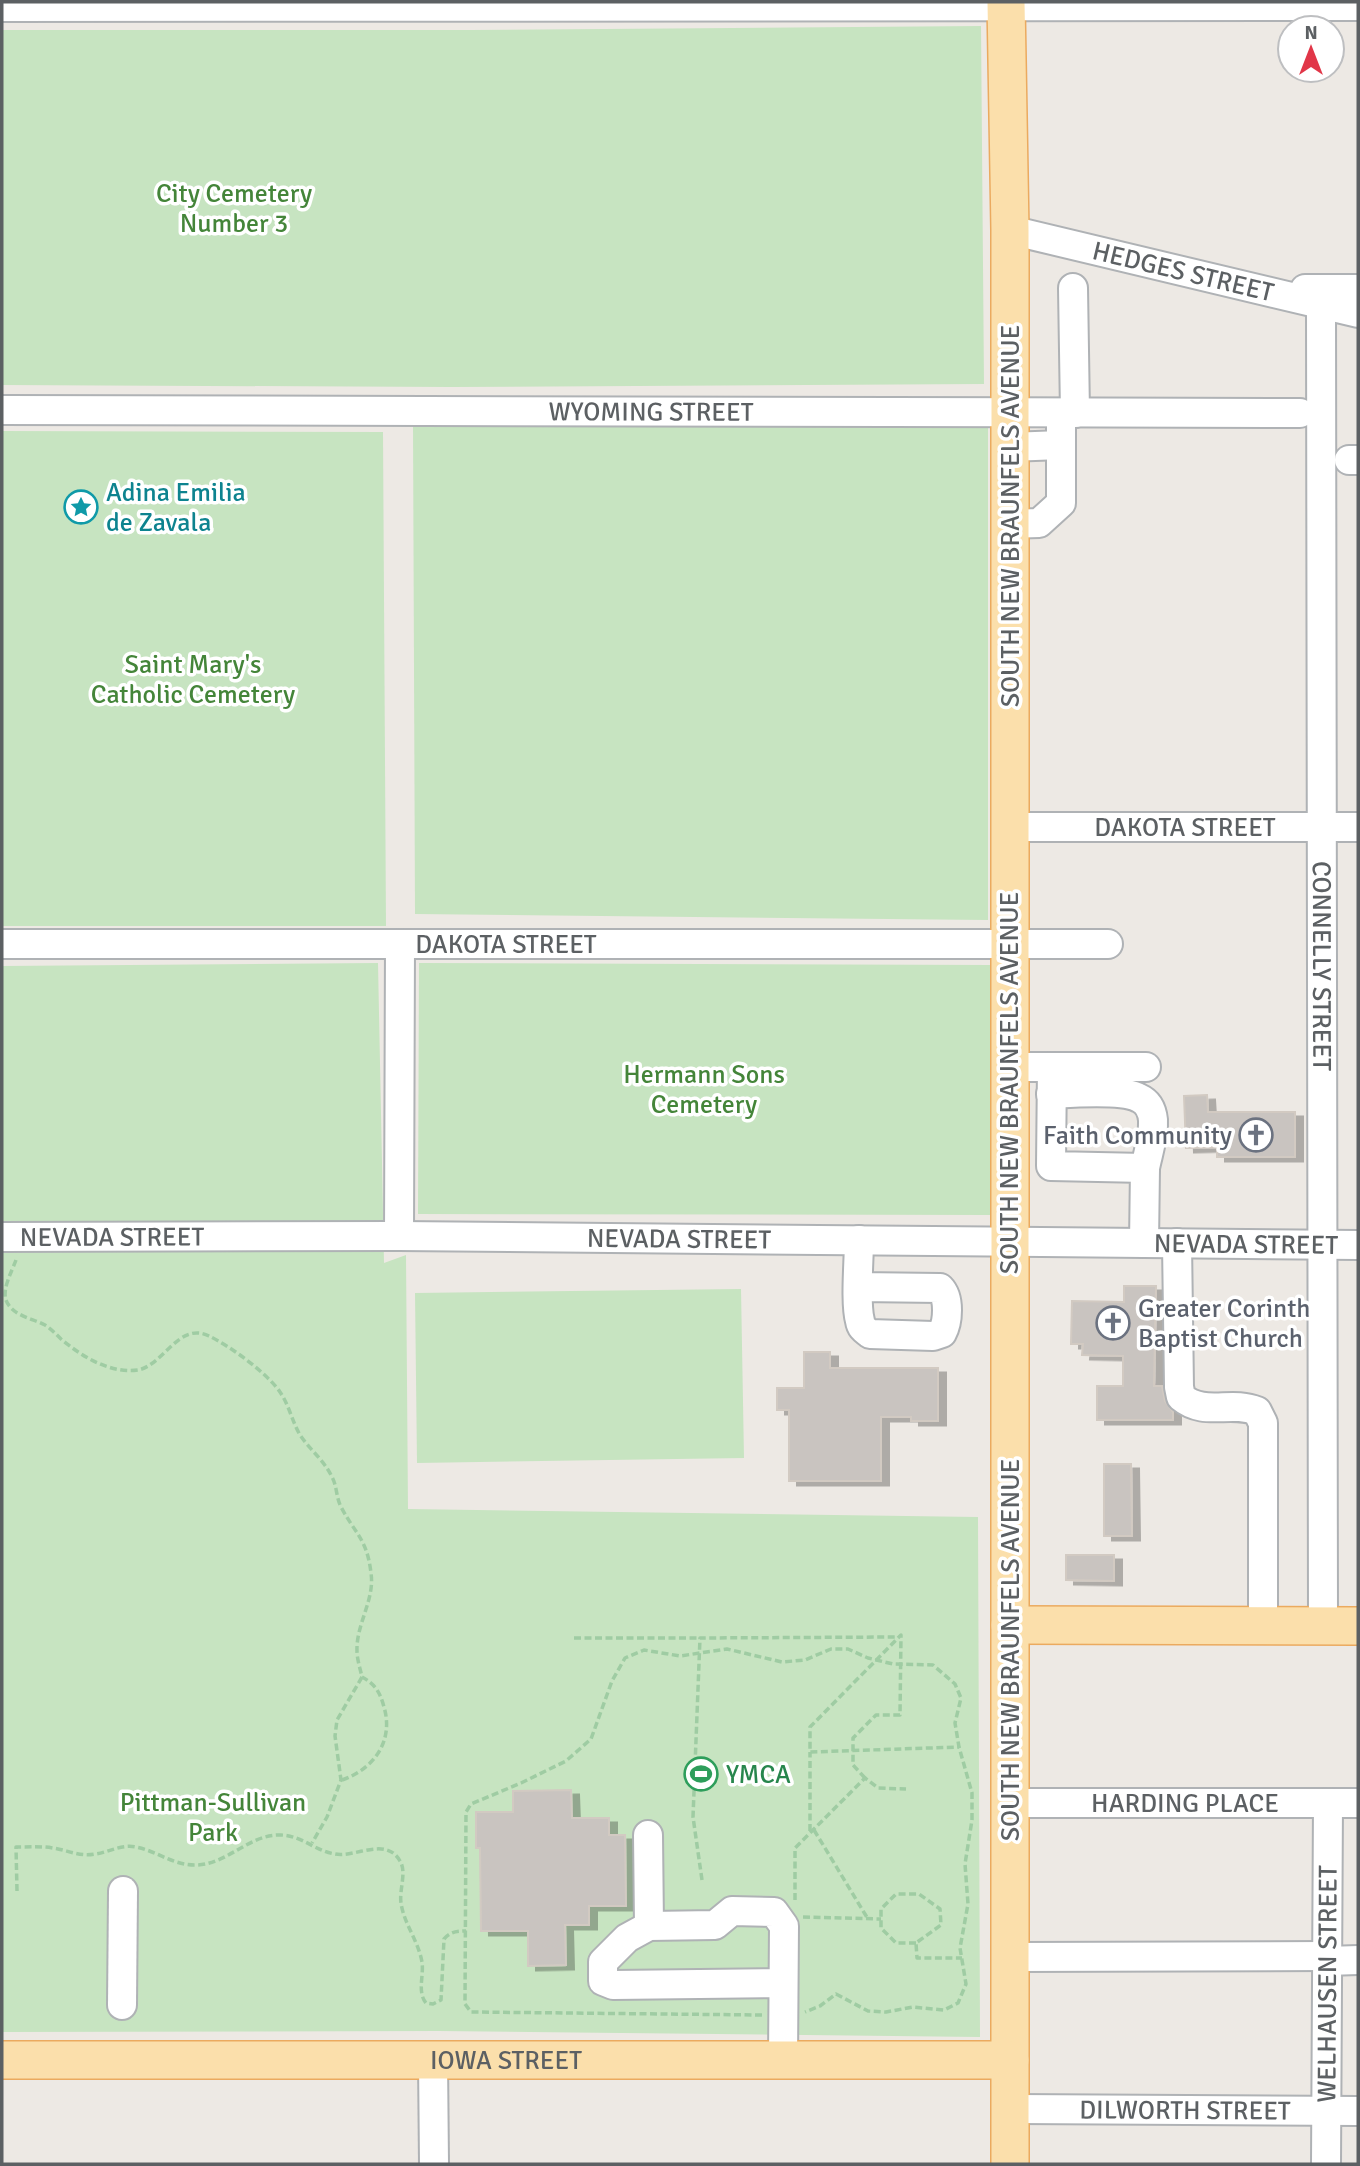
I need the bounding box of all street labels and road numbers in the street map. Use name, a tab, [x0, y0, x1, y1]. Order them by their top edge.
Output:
street label: HEDGES STREET	[1089, 235, 1277, 309]
street label: SOUTH NEW BRAUNFELS AVENUE	[995, 325, 1027, 707]
street label: WYOMING STREET	[548, 396, 754, 429]
street label: DAKOTA STREET	[1094, 812, 1276, 844]
street label: CONNELLY STREET	[1305, 861, 1337, 1071]
street label: SOUTH NEW BRAUNFELS AVENUE	[994, 892, 1026, 1274]
street label: DAKOTA STREET	[415, 929, 597, 961]
street label: NEVADA STREET	[20, 1221, 204, 1254]
street label: NEVADA STREET	[587, 1223, 772, 1256]
street label: NEVADA STREET	[1154, 1228, 1339, 1262]
street label: SOUTH NEW BRAUNFELS AVENUE	[995, 1459, 1027, 1841]
street label: HARDING PLACE	[1091, 1788, 1279, 1820]
street label: WELHAUSEN STREET	[1311, 1865, 1345, 2103]
street label: IOWA STREET	[430, 2045, 582, 2077]
street label: DILWORTH STREET	[1079, 2094, 1291, 2128]

